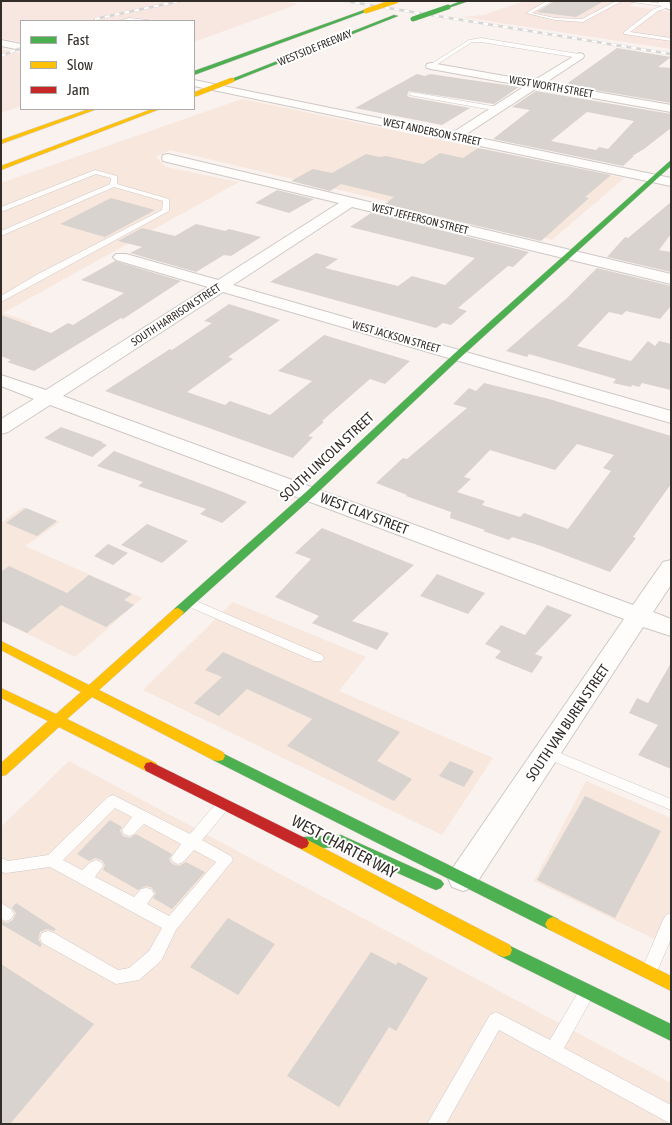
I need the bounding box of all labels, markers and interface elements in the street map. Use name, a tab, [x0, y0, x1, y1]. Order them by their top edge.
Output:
legend	[20, 20, 195, 110]
street label: WESTSIDE FREEWAY	[276, 27, 354, 69]
text: Fast	[67, 31, 89, 48]
text: Slow	[67, 56, 93, 73]
street label: WEST WORTH STREET	[508, 73, 594, 101]
text: Jam	[67, 81, 90, 98]
street label: WEST ANDERSON STREET	[382, 115, 482, 149]
street label: WEST JEFFERSON STREET	[370, 201, 470, 237]
street label: SOUTH HARRISON STREET	[129, 281, 223, 349]
street label: WEST JACKSON STREET	[350, 318, 442, 356]
street label: SOUTH LINCOLN STREET	[276, 409, 378, 505]
street label: WEST CLAY STREET	[317, 489, 411, 539]
street label: SOUTH VAN BUREN STREET	[523, 661, 613, 785]
street label: WEST CHARTER WAY	[288, 811, 400, 883]

